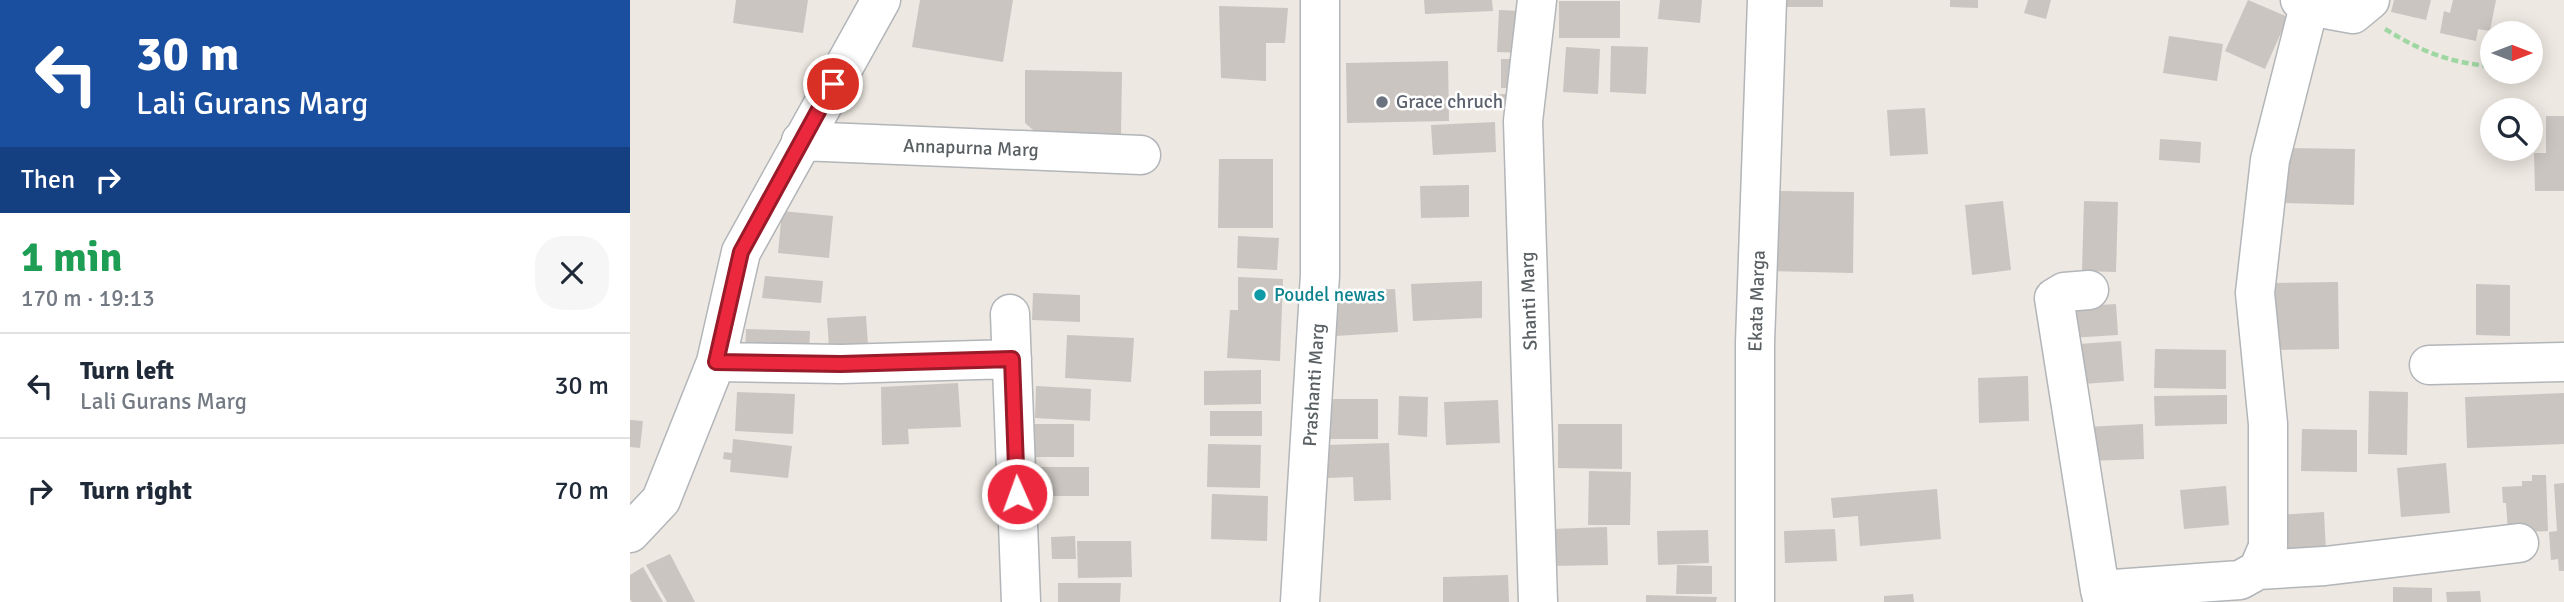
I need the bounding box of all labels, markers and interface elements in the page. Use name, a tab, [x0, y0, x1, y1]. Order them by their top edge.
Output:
north arrow	[2480, 21, 2543, 84]
map controls	[2480, 21, 2543, 161]
text: 30 m	[136, 24, 239, 84]
icon: left	[21, 28, 112, 119]
pin	[803, 54, 863, 114]
icon: arrive	[814, 65, 852, 103]
text: Lali Gurans Marg	[136, 84, 368, 123]
place label: Grace chruch	[1396, 90, 1503, 114]
marker: Grace chruch	[1374, 94, 1390, 110]
button: search	[2480, 98, 2543, 161]
street label: Annapurna Marg	[903, 134, 1039, 162]
icon: right	[89, 161, 127, 199]
text: Then	[21, 164, 75, 196]
text: 1 min	[21, 232, 122, 283]
button: close	[535, 236, 609, 310]
street label: Ekata Marga	[1743, 250, 1771, 352]
street label: Shanti Marg	[1515, 251, 1543, 351]
place label: Poudel newas	[1274, 283, 1385, 307]
text: 170 m · 19:13	[21, 284, 155, 313]
marker: Poudel newas	[1252, 287, 1268, 303]
street label: Prashanti Marg	[1298, 323, 1330, 447]
text: Turn left	[80, 355, 174, 387]
icon: left	[21, 367, 59, 405]
text: 30 m	[554, 370, 609, 402]
text: Lali Gurans Marg	[80, 387, 247, 416]
position arrow	[980, 457, 1054, 531]
icon: right	[21, 472, 59, 510]
text: Turn right	[80, 475, 192, 507]
text: 70 m	[554, 475, 609, 507]

